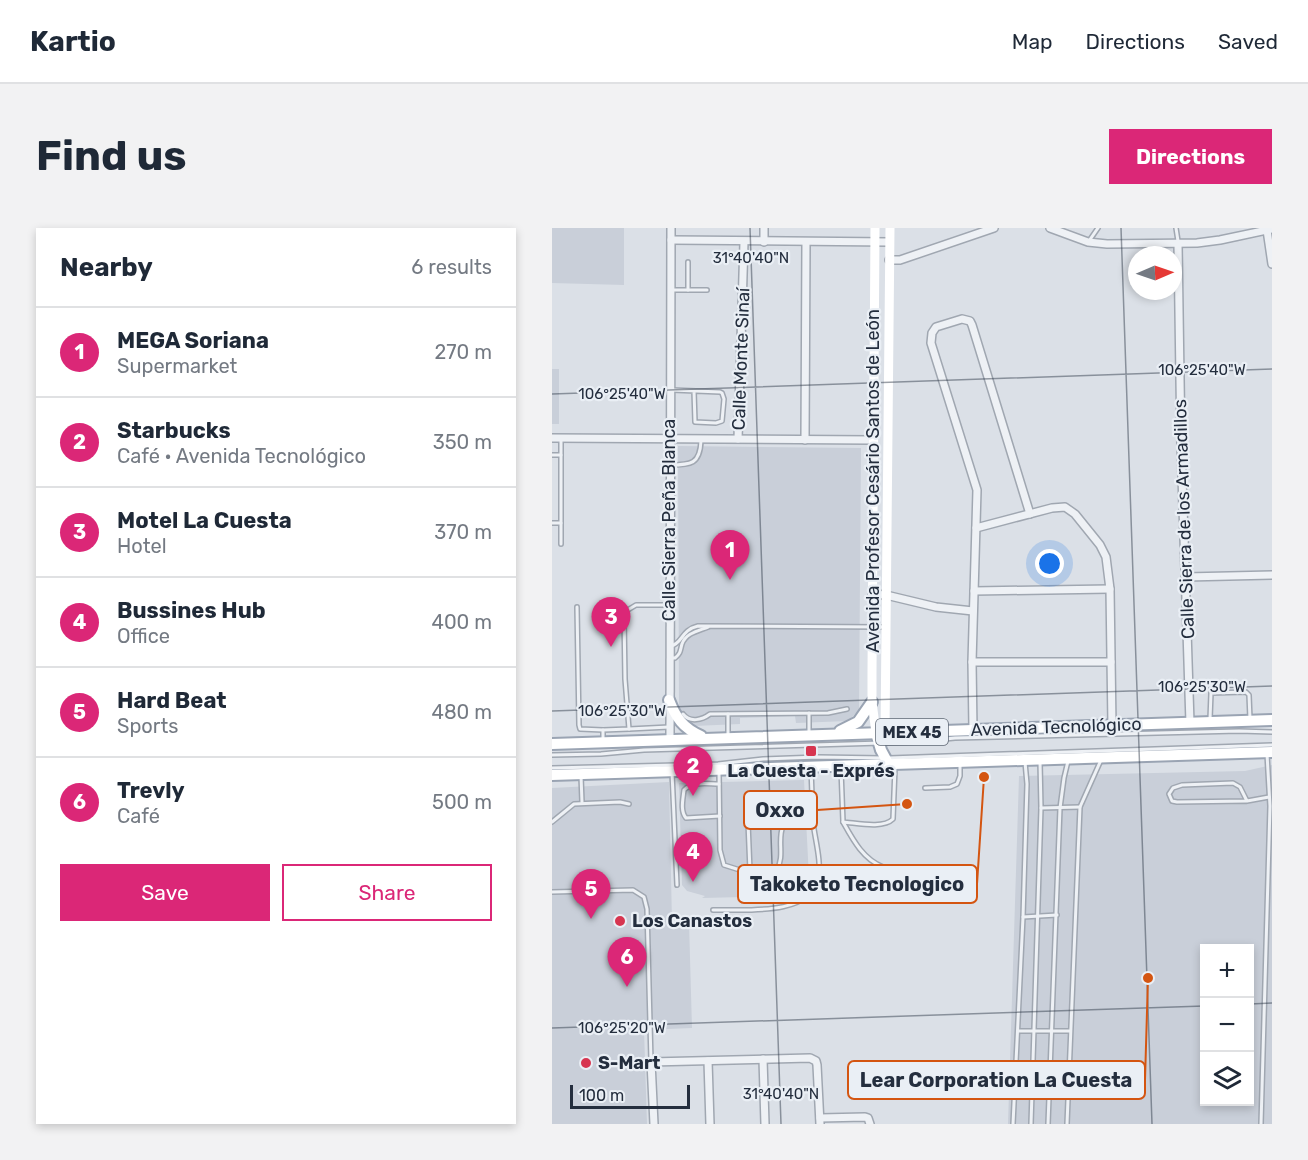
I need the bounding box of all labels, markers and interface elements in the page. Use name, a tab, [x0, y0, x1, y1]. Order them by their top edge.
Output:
text: Kartio	[30, 25, 116, 58]
text: Map	[1012, 29, 1053, 54]
text: Directions	[1086, 29, 1185, 54]
text: Saved	[1218, 29, 1278, 54]
button: Directions	[1109, 129, 1272, 184]
text: Find us	[36, 131, 187, 181]
north arrow	[1128, 246, 1182, 300]
text: 31°40'40"N	[713, 249, 789, 267]
text: Nearby	[60, 252, 153, 283]
text: 6 results	[411, 255, 492, 279]
street label: Calle Monte Sinaí	[728, 286, 755, 431]
street label: Avenida Profesor Cesário Santos de León	[862, 309, 884, 653]
text: MEGA Soriana	[117, 327, 269, 354]
text: 1	[75, 340, 84, 364]
text: 270 m	[435, 340, 492, 364]
text: Supermarket	[117, 354, 237, 378]
text: 106°25'40"W	[1158, 361, 1246, 379]
text: 106°25'40"W	[578, 385, 666, 403]
street label: Calle Sierra de los Armadillos	[1169, 399, 1199, 639]
text: Starbucks	[117, 417, 231, 444]
street label: Calle Sierra Peña Blanca	[658, 419, 680, 621]
text: 2	[73, 430, 86, 454]
text: 350 m	[433, 430, 492, 454]
text: Café · Avenida Tecnológico	[117, 444, 366, 468]
text: Motel La Cuesta	[117, 507, 292, 534]
text: 3	[73, 520, 86, 544]
text: 370 m	[434, 520, 492, 544]
pin: 1	[710, 530, 750, 580]
text: Hotel	[117, 534, 167, 558]
your location	[1035, 549, 1064, 578]
text: Bussines Hub	[117, 597, 266, 624]
pin: 3	[592, 598, 630, 647]
text: 4	[73, 610, 86, 634]
text: 400 m	[432, 610, 492, 634]
text: Office	[117, 624, 170, 648]
text: 106°25'30"W	[1158, 678, 1246, 696]
text: Hard Beat	[117, 687, 227, 714]
text: 5	[73, 700, 86, 724]
text: 480 m	[431, 700, 492, 724]
text: 106°25'30"W	[578, 702, 666, 720]
street label: Avenida Tecnológico	[970, 713, 1142, 741]
text: Sports	[117, 714, 178, 738]
road number: MEX 45	[876, 719, 948, 745]
marker: La Cuesta - Exprés	[804, 744, 818, 758]
pin: 2	[674, 746, 712, 796]
place label: La Cuesta - Exprés	[727, 760, 895, 782]
text: Trevly	[117, 777, 185, 804]
text: 6	[73, 790, 86, 814]
text: 500 m	[432, 790, 492, 814]
callout: Oxxo	[744, 791, 817, 829]
text: Oxxo	[755, 798, 805, 822]
text: Café	[117, 804, 160, 828]
pin: 4	[674, 832, 712, 882]
button: Save	[60, 864, 270, 921]
button: Share	[282, 864, 492, 921]
callout: Takoketo Tecnologico	[738, 865, 977, 903]
pin: 5	[572, 870, 610, 919]
text: Takoketo Tecnologico	[750, 872, 964, 896]
place label: Los Canastos	[632, 910, 752, 932]
marker: Los Canastos	[613, 914, 627, 928]
pin: 6	[608, 938, 646, 987]
map controls	[1200, 944, 1254, 1106]
button: +	[1200, 944, 1254, 998]
button: −	[1200, 998, 1254, 1052]
text: 106°25'20"W	[578, 1019, 666, 1037]
place label: S-Mart	[598, 1052, 661, 1074]
button: layers	[1200, 1052, 1254, 1106]
marker: S-Mart	[579, 1056, 593, 1070]
callout: Lear Corporation La Cuesta	[848, 1061, 1145, 1099]
text: Lear Corporation La Cuesta	[860, 1068, 1132, 1092]
scale bar	[570, 1082, 690, 1110]
text: 31°40'40"N	[743, 1085, 819, 1103]
text: 100 m	[579, 1086, 624, 1105]

